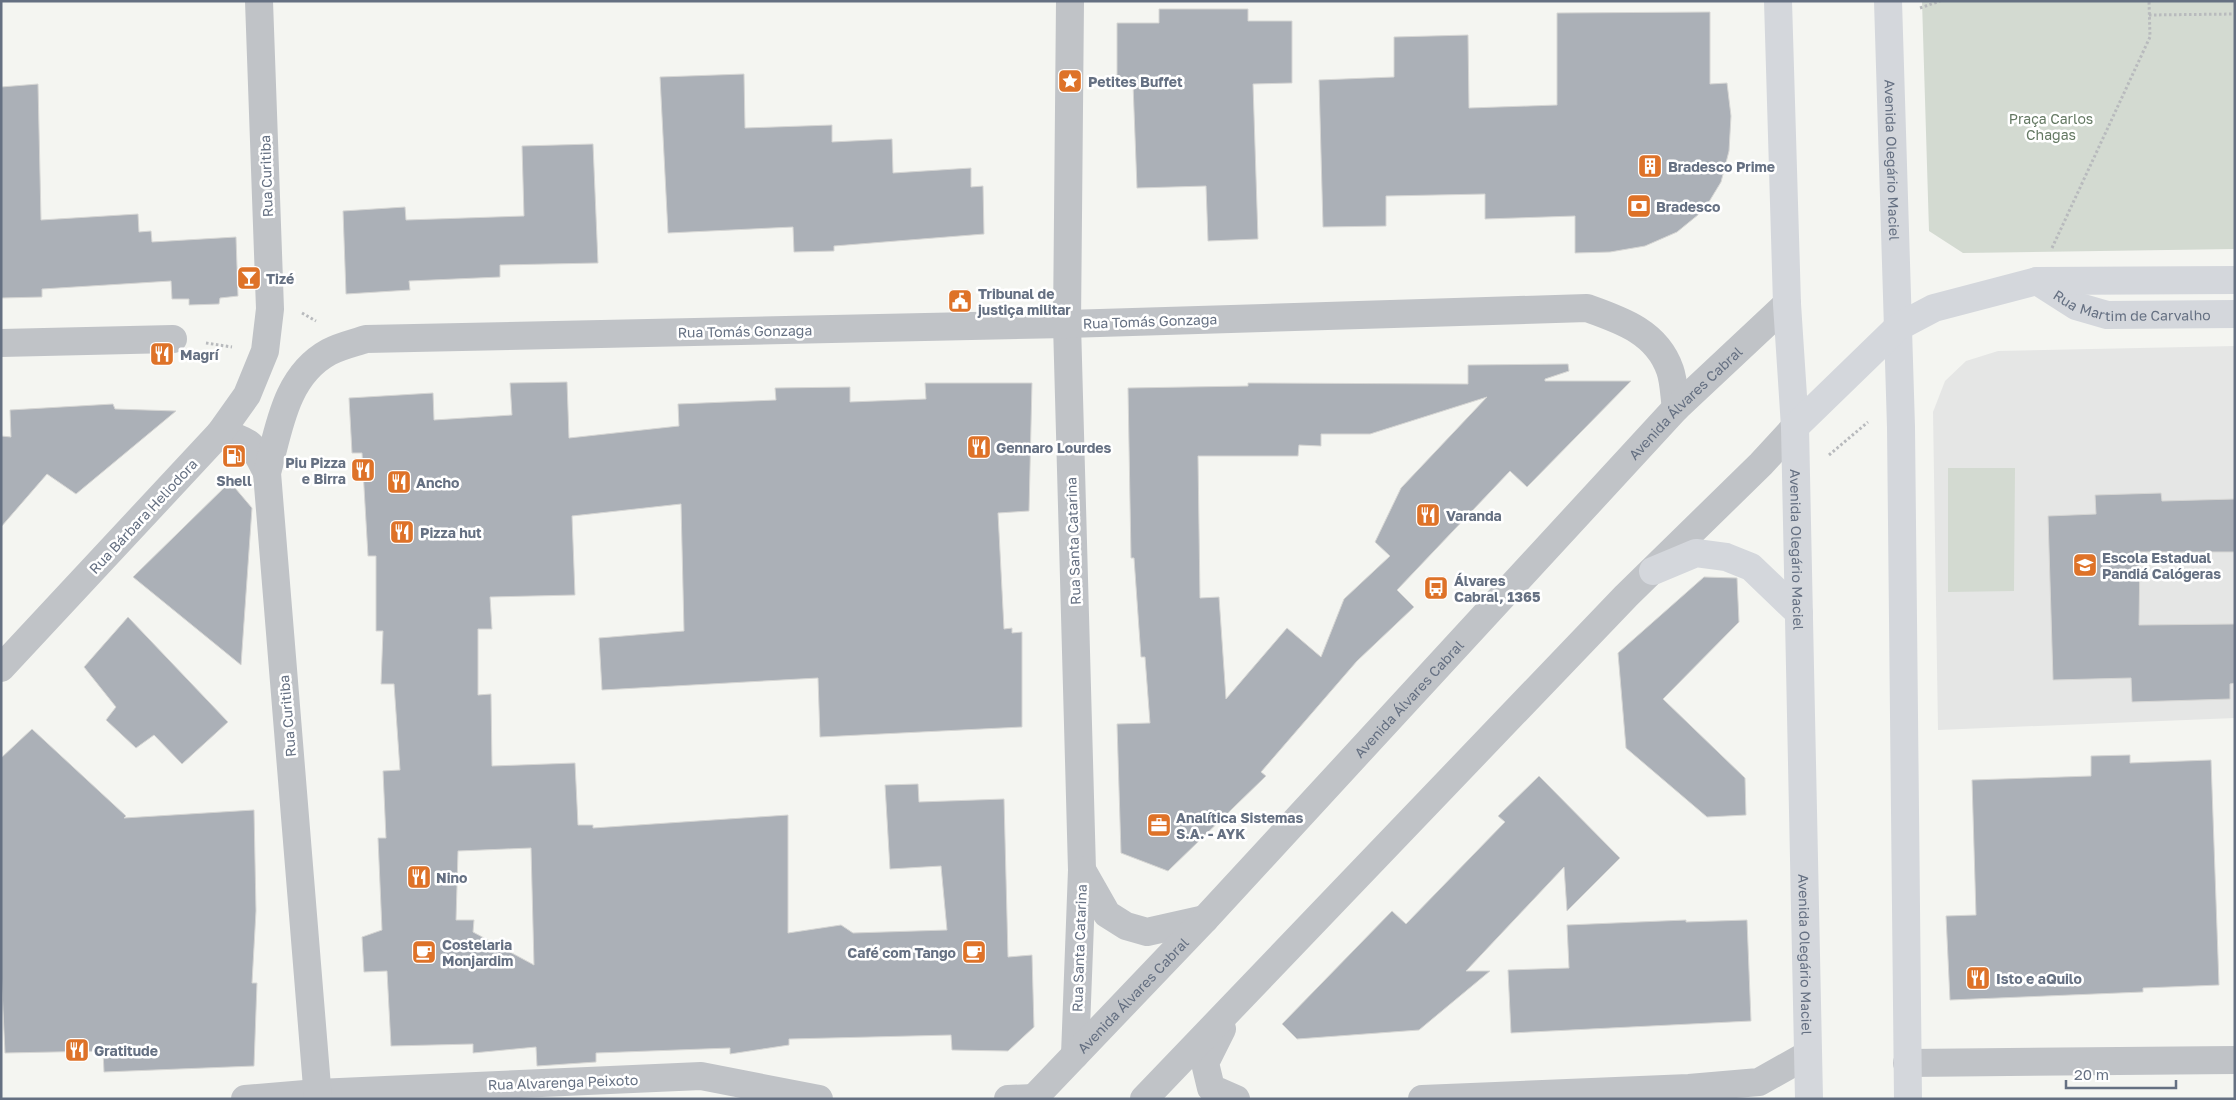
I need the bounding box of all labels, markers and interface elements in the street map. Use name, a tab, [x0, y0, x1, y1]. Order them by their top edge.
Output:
place icon: Petites Buffet	[1057, 68, 1083, 94]
place label: Petites Buffet	[1088, 73, 1183, 90]
street label: Avenida Olegário Maciel	[1882, 79, 1904, 241]
park label: Praça Carlos Chagas	[2009, 110, 2093, 143]
street label: Rua Curitiba	[256, 135, 276, 217]
building icon: Bradesco Prime	[1637, 153, 1663, 179]
place label: Bradesco Prime	[1668, 158, 1775, 175]
bank icon: Bradesco	[1626, 193, 1652, 219]
place label: Bradesco	[1656, 198, 1720, 215]
bar icon: Tizé	[236, 265, 262, 291]
place label: Tizé	[266, 270, 294, 287]
place label: Tribunal de justiça militar	[977, 285, 1071, 318]
street label: Rua Martim de Carvalho	[2051, 286, 2211, 324]
public building icon: Tribunal de justiça militar	[947, 288, 973, 314]
street label: Rua Tomás Gonzaga	[1082, 310, 1218, 332]
street label: Rua Tomás Gonzaga	[678, 321, 812, 341]
restaurant icon: Magrí	[149, 341, 175, 367]
street label: Avenida Álvares Cabral	[1625, 342, 1745, 463]
place label: Magrí	[180, 346, 220, 363]
restaurant icon: Gennaro Lourdes	[966, 434, 992, 460]
place label: Gennaro Lourdes	[996, 439, 1112, 456]
fuel station icon: Shell	[221, 443, 247, 469]
place label: Piu Pizza e Birra	[285, 454, 346, 487]
street label: Rua Bárbara Heliodora	[85, 455, 201, 577]
restaurant icon: Piu Pizza e Birra	[350, 457, 376, 483]
restaurant icon: Ancho	[386, 469, 412, 495]
street label: Avenida Olegário Maciel	[1787, 469, 1808, 630]
place label: Shell	[216, 472, 252, 489]
place label: Ancho	[416, 474, 459, 491]
street label: Rua Santa Catarina	[1062, 477, 1084, 605]
restaurant icon: Varanda	[1415, 502, 1441, 528]
place label: Varanda	[1446, 507, 1502, 524]
restaurant icon: Pizza hut	[389, 519, 415, 545]
place label: Pizza hut	[420, 524, 482, 541]
place label: Escola Estadual Pandiá Calógeras	[2102, 549, 2221, 582]
school or university icon: Escola Estadual Pandiá Calógeras	[2072, 552, 2098, 578]
place label: Álvares Cabral, 1365	[1454, 572, 1541, 605]
bus stop icon: Álvares Cabral, 1365	[1423, 575, 1449, 601]
street label: Avenida Álvares Cabral	[1350, 636, 1467, 761]
street label: Rua Curitiba	[275, 674, 299, 758]
place label: Analítica Sistemas S.A. - AYK	[1176, 809, 1303, 842]
office icon: Analítica Sistemas S.A. - AYK	[1146, 812, 1172, 838]
restaurant icon: Nino	[406, 864, 432, 890]
place label: Nino	[436, 869, 467, 886]
street label: Avenida Olegário Maciel	[1796, 874, 1816, 1035]
street label: Rua Santa Catarina	[1068, 884, 1090, 1012]
street label: Avenida Álvares Cabral	[1073, 934, 1192, 1056]
place label: Costelaria Monjardim	[442, 936, 513, 969]
cafe icon: Costelaria Monjardim	[411, 939, 437, 965]
cafe icon: Café com Tango	[961, 939, 987, 965]
place label: Café com Tango	[847, 944, 956, 961]
restaurant icon: Isto e aQuilo	[1965, 965, 1991, 991]
place label: Isto e aQuilo	[1996, 970, 2082, 987]
restaurant icon: Gratitude	[64, 1037, 90, 1063]
place label: Gratitude	[94, 1042, 158, 1059]
scale bar	[2066, 1058, 2176, 1090]
text: 20 m	[2074, 1065, 2109, 1083]
street label: Rua Alvarenga Peixoto	[487, 1071, 639, 1093]

